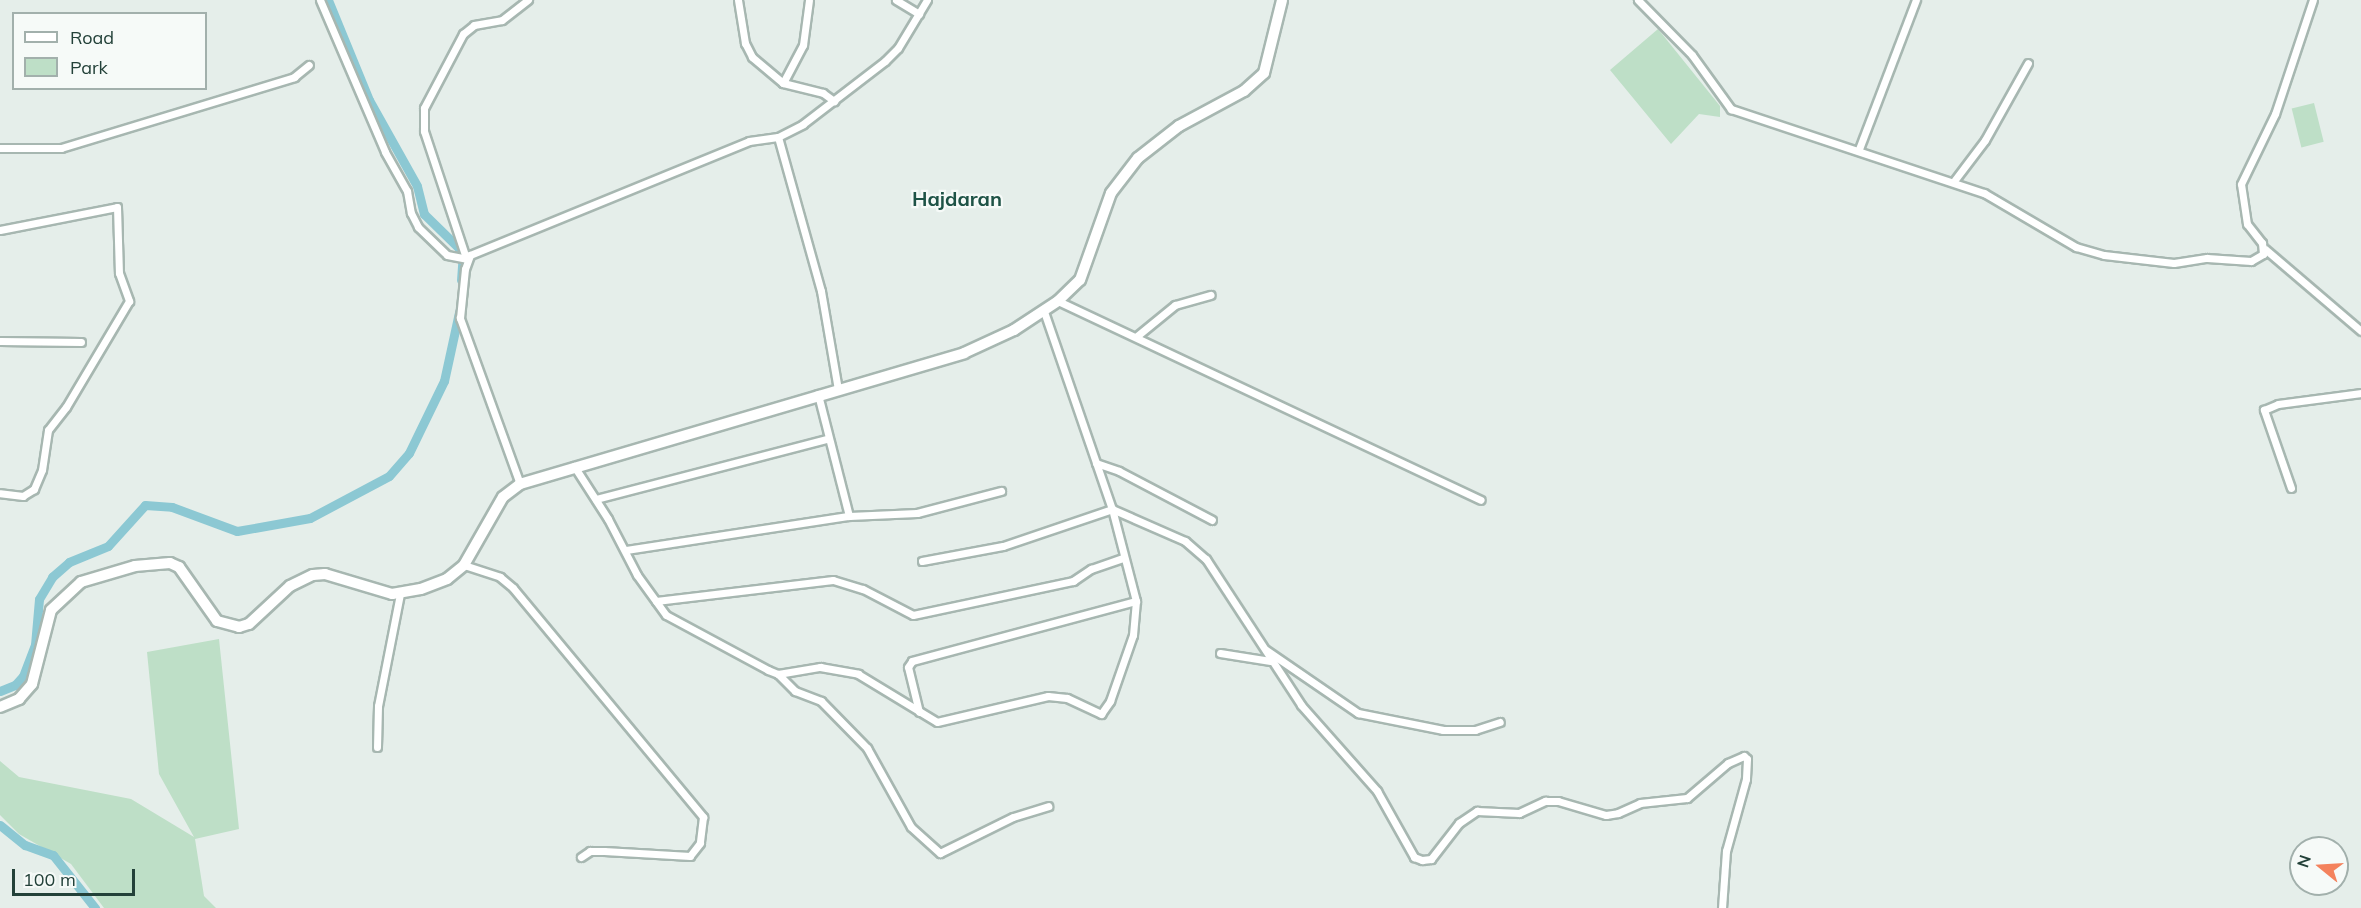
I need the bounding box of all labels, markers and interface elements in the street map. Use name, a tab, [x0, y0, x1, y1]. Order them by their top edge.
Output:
legend	[12, 12, 207, 90]
text: Road	[70, 26, 114, 49]
text: Park	[70, 56, 108, 79]
district label: Hajdaran	[912, 186, 1002, 210]
north arrow	[2289, 836, 2349, 896]
text: N	[2292, 852, 2315, 870]
scale bar	[15, 857, 138, 895]
text: 100 m	[23, 868, 76, 891]

